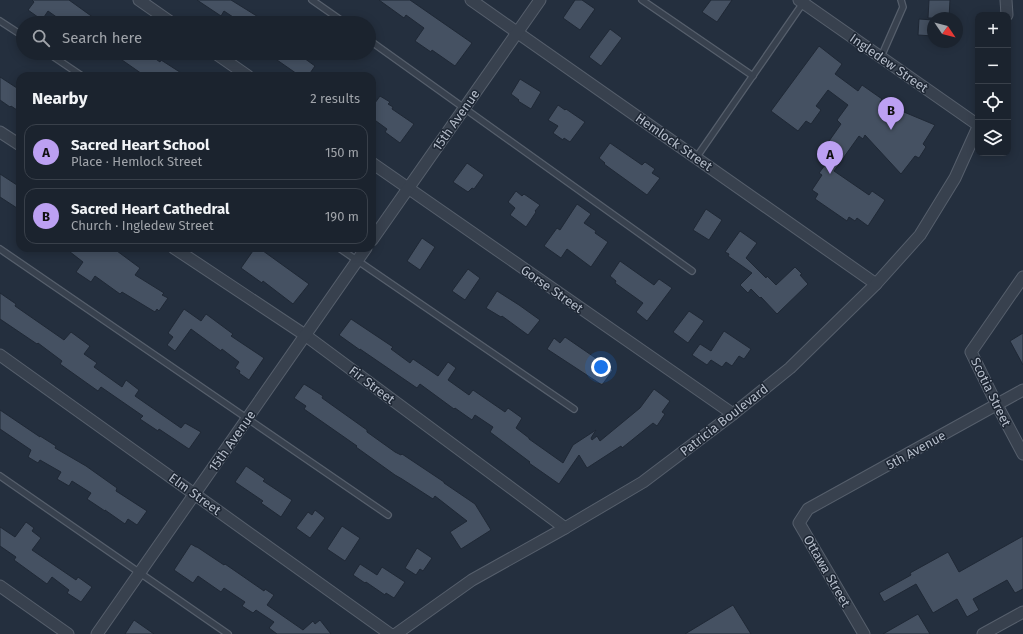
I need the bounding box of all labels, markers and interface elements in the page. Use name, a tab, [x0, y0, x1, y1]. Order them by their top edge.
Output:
north arrow	[927, 12, 963, 48]
map controls	[975, 12, 1011, 156]
button: +	[975, 12, 1011, 48]
search box	[16, 16, 376, 60]
icon: search	[30, 27, 52, 49]
text: Search here	[62, 29, 142, 47]
street label: Ingledew Street	[847, 30, 931, 96]
button: −	[975, 48, 1011, 84]
button: locate	[975, 84, 1011, 120]
street label: 15th Avenue	[430, 87, 482, 153]
text: Nearby	[32, 88, 87, 109]
text: 2 results	[310, 91, 360, 106]
pin: B	[878, 97, 904, 130]
street label: Hemlock Street	[633, 110, 715, 174]
button: layers	[975, 120, 1011, 156]
text: Sacred Heart School	[71, 136, 209, 154]
pin: A	[817, 141, 843, 174]
text: A	[42, 145, 50, 160]
text: 150 m	[325, 145, 359, 160]
text: Place · Hemlock Street	[71, 154, 202, 169]
text: Sacred Heart Cathedral	[71, 200, 230, 218]
text: B	[42, 209, 50, 224]
text: 190 m	[325, 209, 359, 224]
text: Church · Ingledew Street	[71, 218, 214, 233]
street label: Gorse Street	[518, 262, 586, 316]
street label: Scotia Street	[968, 355, 1014, 429]
your location	[591, 357, 611, 377]
street label: Fir Street	[346, 363, 398, 407]
street label: Patricia Boulevard	[677, 381, 771, 459]
street label: 15th Avenue	[206, 408, 258, 474]
street label: 5th Avenue	[884, 428, 948, 472]
street label: Elm Street	[166, 470, 224, 518]
street label: Ottawa Street	[800, 533, 854, 610]

